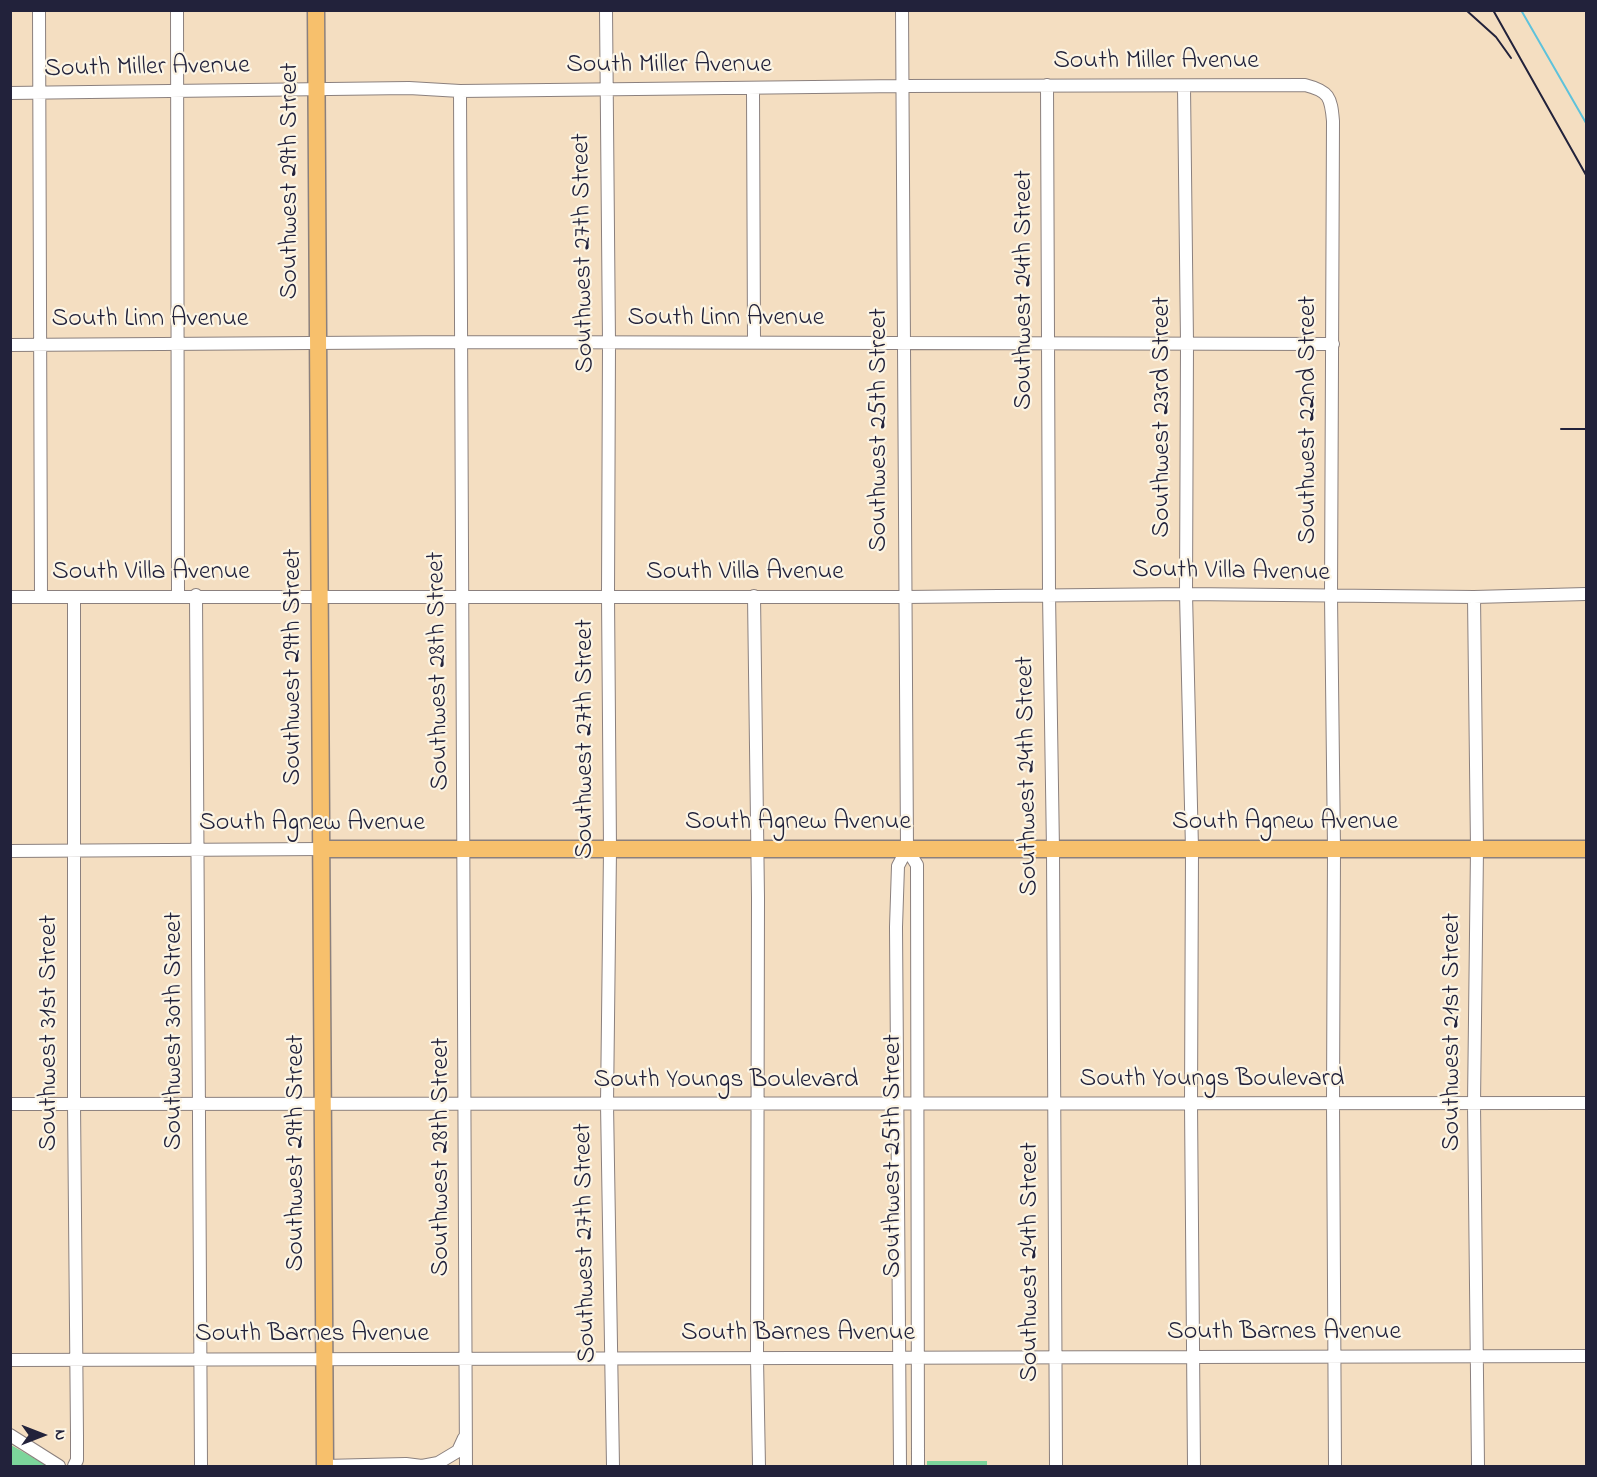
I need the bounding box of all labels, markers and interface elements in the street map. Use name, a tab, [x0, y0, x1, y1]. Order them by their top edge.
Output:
street label: South Miller Avenue	[1053, 47, 1259, 79]
street label: South Miller Avenue	[566, 51, 772, 83]
street label: South Miller Avenue	[44, 52, 250, 86]
street label: Southwest 29th Street	[276, 62, 308, 300]
street label: Southwest 27th Street	[567, 133, 603, 373]
street label: Southwest 24th Street	[1010, 170, 1042, 410]
street label: Southwest 23rd Street	[1148, 296, 1180, 538]
street label: Southwest 22nd Street	[1294, 296, 1326, 544]
street label: South Linn Avenue	[628, 304, 824, 336]
street label: South Linn Avenue	[52, 305, 248, 337]
street label: Southwest 25th Street	[865, 308, 897, 552]
street label: Southwest 29th Street	[279, 548, 311, 786]
street label: Southwest 28th Street	[422, 551, 458, 791]
street label: South Villa Avenue	[1132, 556, 1330, 590]
street label: South Villa Avenue	[52, 558, 250, 590]
street label: South Villa Avenue	[646, 558, 844, 590]
street label: Southwest 27th Street	[571, 619, 603, 859]
street label: Southwest 24th Street	[1011, 656, 1047, 896]
street label: South Agnew Avenue	[685, 808, 911, 840]
street label: South Agnew Avenue	[1172, 808, 1398, 840]
street label: South Agnew Avenue	[199, 809, 425, 841]
street label: Southwest 30th Street	[160, 912, 192, 1150]
street label: Southwest 21st Street	[1438, 913, 1470, 1151]
street label: Southwest 31st Street	[35, 915, 67, 1151]
street label: Southwest 29th Street	[282, 1034, 314, 1272]
street label: Southwest 25th Street	[879, 1034, 911, 1278]
street label: Southwest 28th Street	[427, 1037, 459, 1277]
street label: South Youngs Boulevard	[1080, 1065, 1344, 1097]
street label: South Youngs Boulevard	[594, 1066, 858, 1098]
street label: Southwest 27th Street	[569, 1123, 605, 1363]
street label: Southwest 24th Street	[1016, 1142, 1048, 1382]
street label: South Barnes Avenue	[1167, 1318, 1401, 1350]
street label: South Barnes Avenue	[681, 1319, 915, 1351]
street label: South Barnes Avenue	[195, 1320, 429, 1352]
north arrow	[12, 1405, 72, 1465]
text: N	[48, 1430, 72, 1440]

